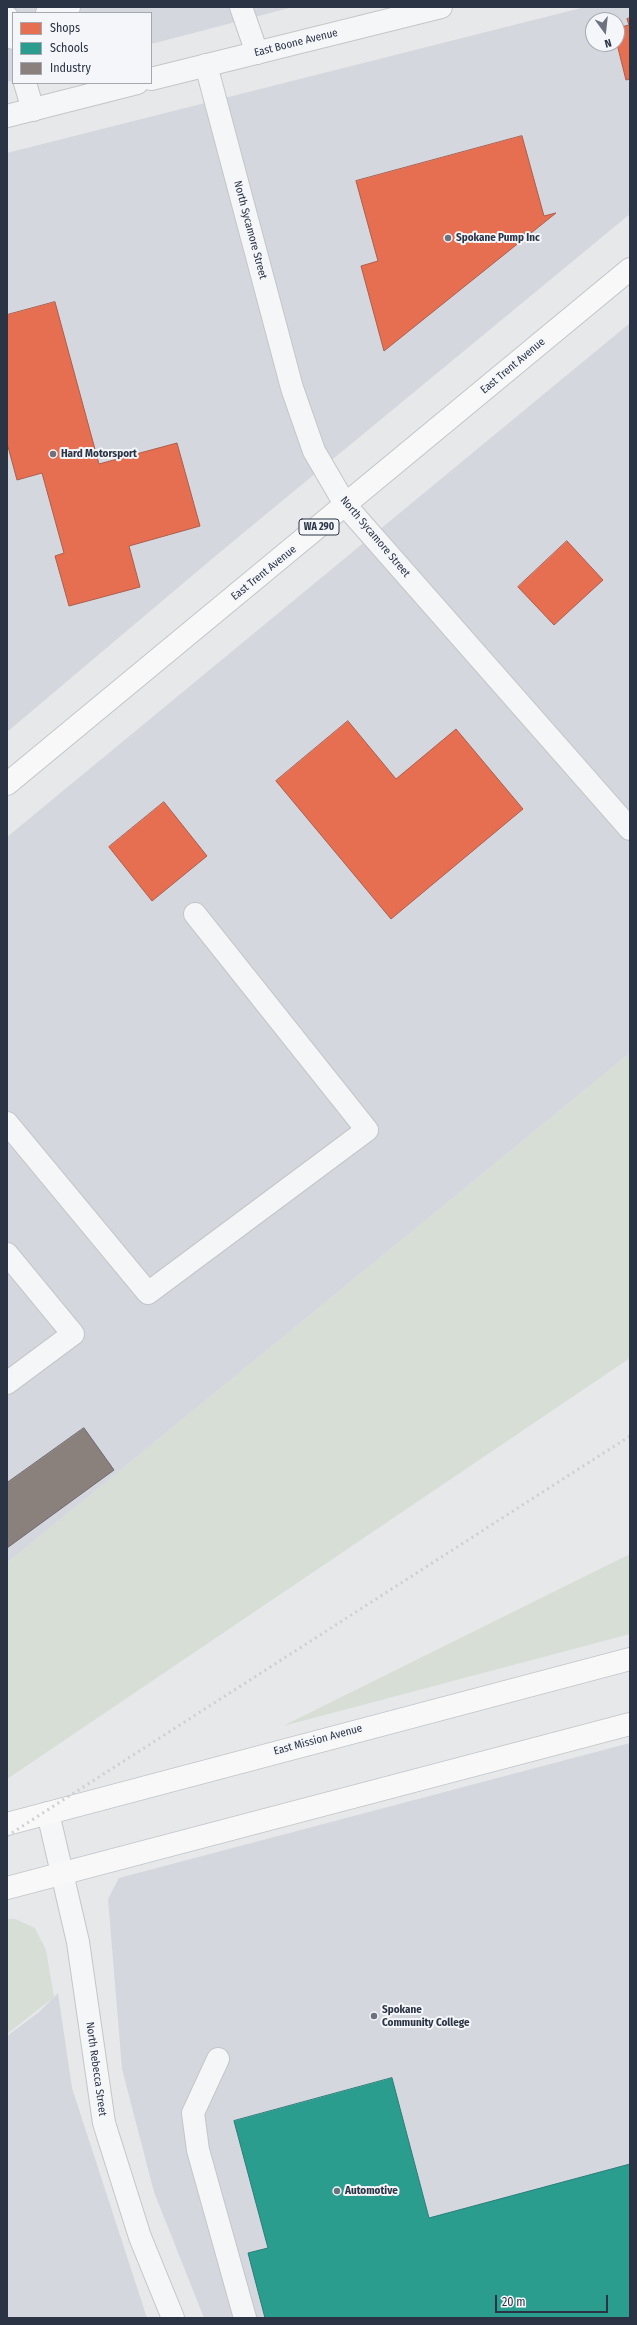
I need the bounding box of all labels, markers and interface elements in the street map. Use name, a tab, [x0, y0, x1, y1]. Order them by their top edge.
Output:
legend	[12, 12, 152, 84]
north arrow	[585, 12, 625, 52]
text: Shops	[50, 21, 80, 35]
street label: East Boone Avenue	[253, 26, 339, 60]
text: N	[603, 36, 613, 50]
text: Schools	[50, 41, 88, 55]
text: Industry	[50, 61, 91, 75]
street label: North Sycamore Street	[231, 179, 269, 281]
place label: Spokane Pump Inc	[456, 231, 540, 245]
marker: Spokane Pump Inc	[443, 233, 453, 243]
street label: East Trent Avenue	[478, 335, 548, 397]
place label: Hard Motorsport	[61, 447, 137, 461]
marker: Hard Motorsport	[48, 449, 58, 459]
street label: North Sycamore Street	[337, 494, 413, 580]
road number: WA 290	[299, 519, 339, 535]
street label: East Trent Avenue	[229, 543, 299, 603]
street label: East Mission Avenue	[272, 1722, 364, 1758]
place label: Spokane Community College	[382, 2003, 470, 2029]
marker: Spokane Community College	[369, 2011, 379, 2021]
street label: North Rebecca Street	[83, 2021, 109, 2117]
place label: Automotive	[345, 2184, 398, 2198]
marker: Automotive	[332, 2186, 342, 2196]
scale bar	[497, 2287, 610, 2313]
text: 20 m	[502, 2295, 526, 2309]

